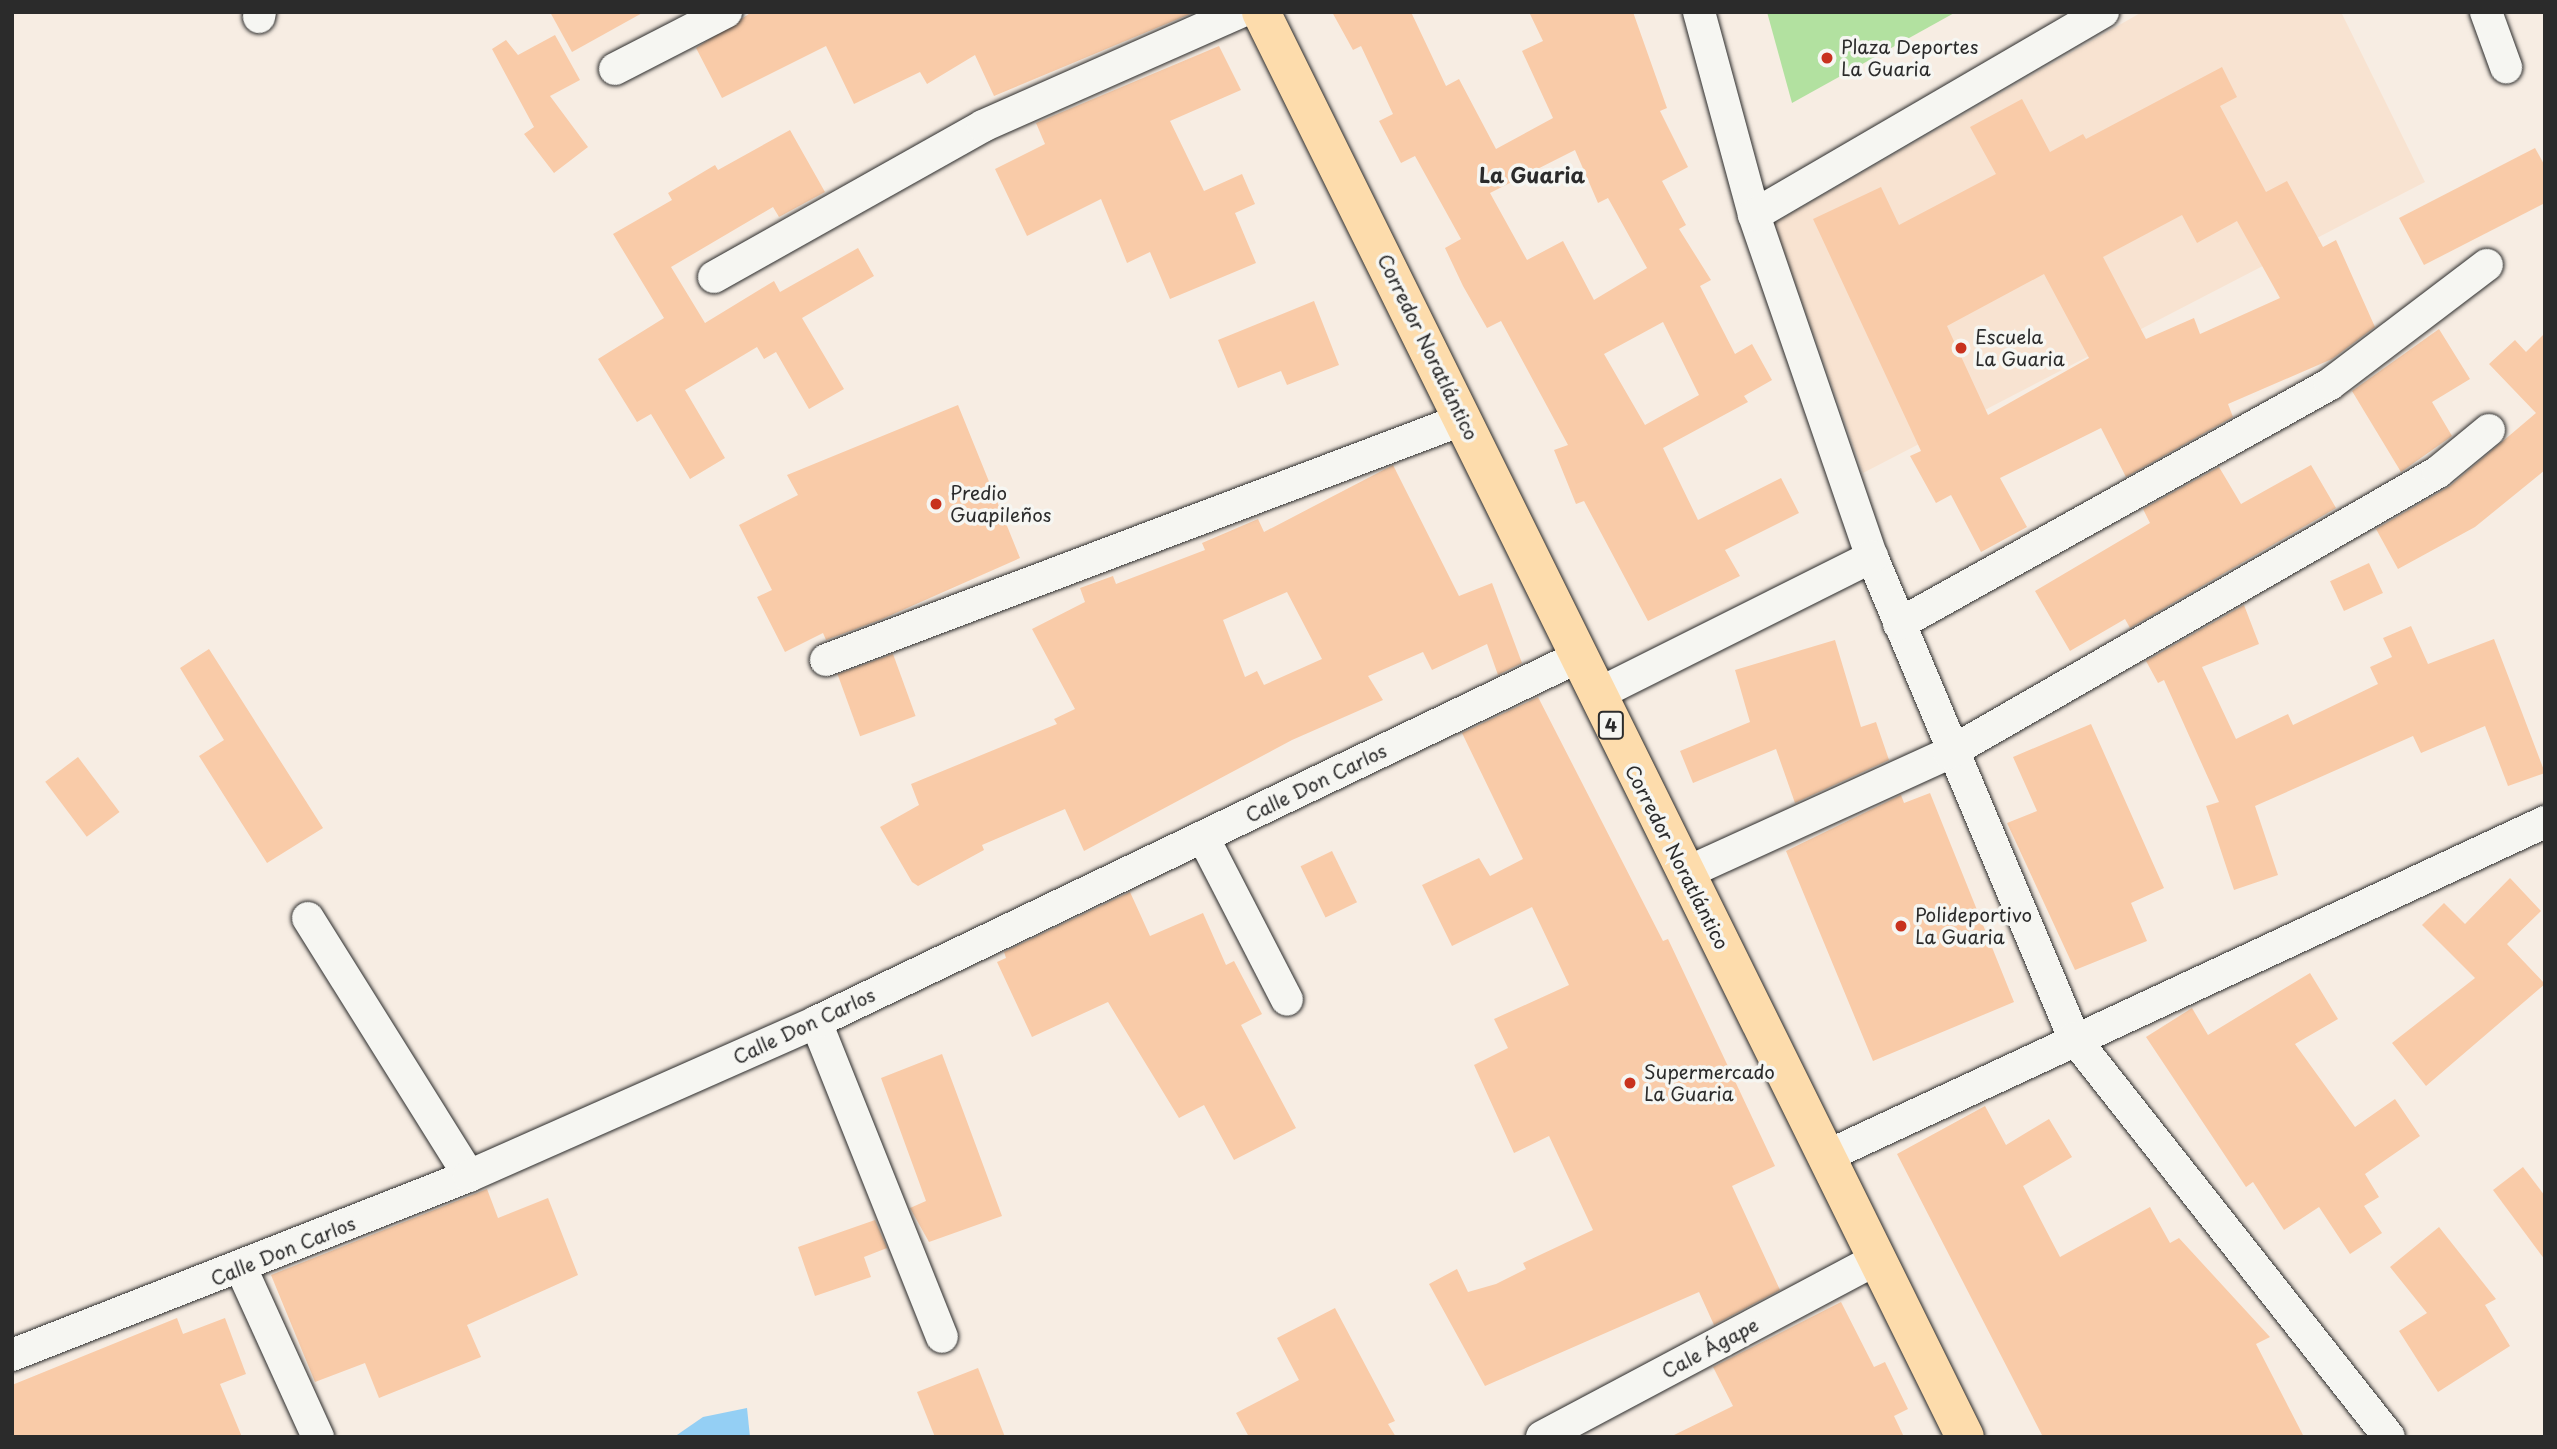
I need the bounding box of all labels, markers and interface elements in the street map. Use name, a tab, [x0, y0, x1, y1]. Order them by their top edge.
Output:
place label: Plaza Deportes La Guaria	[1841, 36, 1980, 80]
marker: Plaza Deportes La Guaria	[1819, 50, 1835, 66]
district label: La Guaria	[1478, 161, 1586, 187]
street label: Corredor Noratlántico	[1373, 250, 1483, 444]
place label: Escuela La Guaria	[1975, 326, 2068, 370]
marker: Escuela La Guaria	[1953, 340, 1969, 356]
place label: Predio Guapileños	[950, 482, 1051, 526]
marker: Predio Guapileños	[928, 496, 944, 512]
road number: 4	[1597, 710, 1625, 740]
street label: Calle Don Carlos	[1242, 739, 1390, 827]
street label: Corredor Noratlántico	[1621, 761, 1733, 953]
place label: Polideportivo La Guaria	[1915, 904, 2032, 948]
marker: Polideportivo La Guaria	[1893, 918, 1909, 934]
street label: Calle Don Carlos	[730, 983, 878, 1069]
place label: Supermercado La Guaria	[1644, 1061, 1775, 1105]
marker: Supermercado La Guaria	[1622, 1075, 1638, 1091]
street label: Calle Don Carlos	[207, 1212, 359, 1290]
street label: Cale Ágape	[1657, 1313, 1763, 1383]

